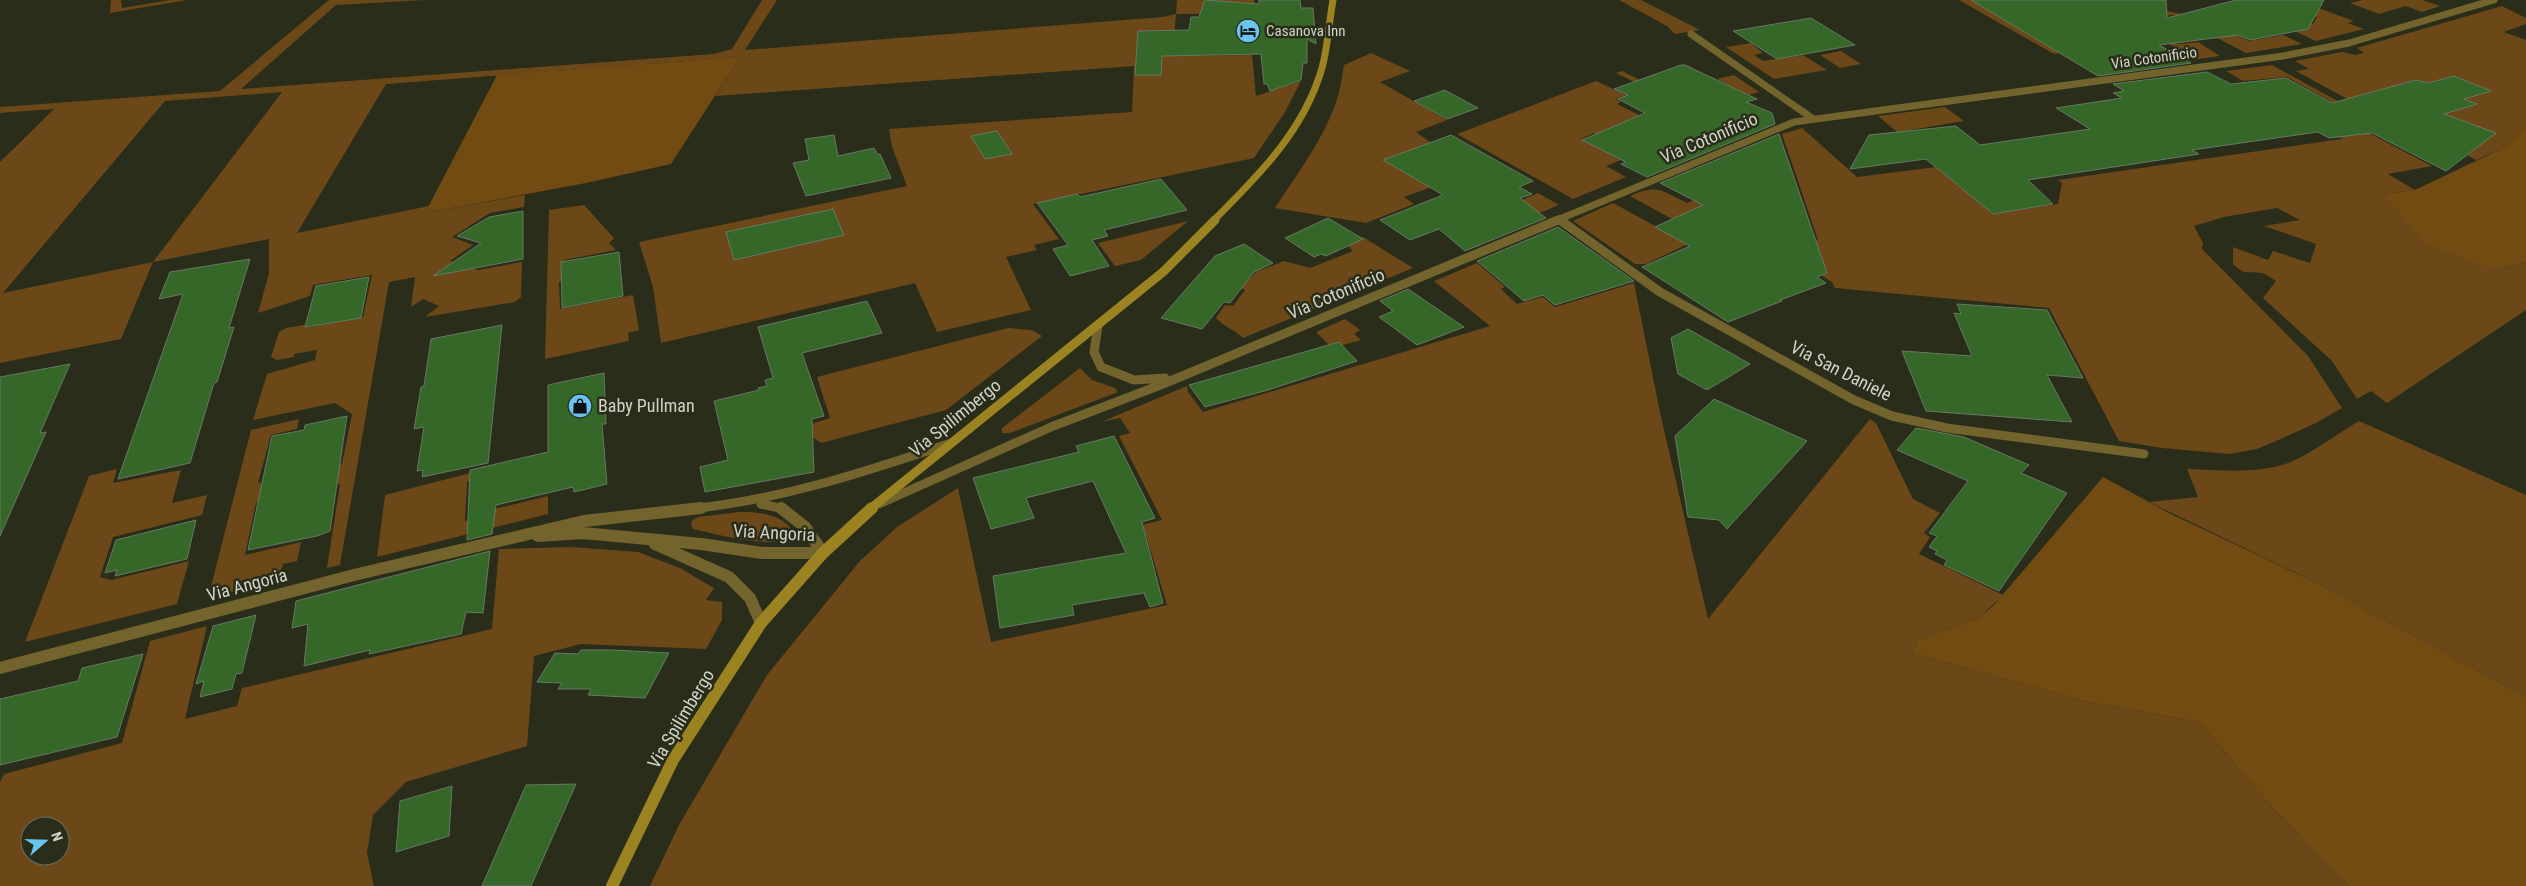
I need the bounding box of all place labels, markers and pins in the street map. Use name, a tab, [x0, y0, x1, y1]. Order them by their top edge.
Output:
hotel icon: Casanova Inn	[1235, 18, 1261, 44]
place label: Casanova Inn	[1266, 22, 1346, 40]
shop icon: Baby Pullman	[567, 393, 593, 419]
place label: Baby Pullman	[598, 395, 695, 416]

